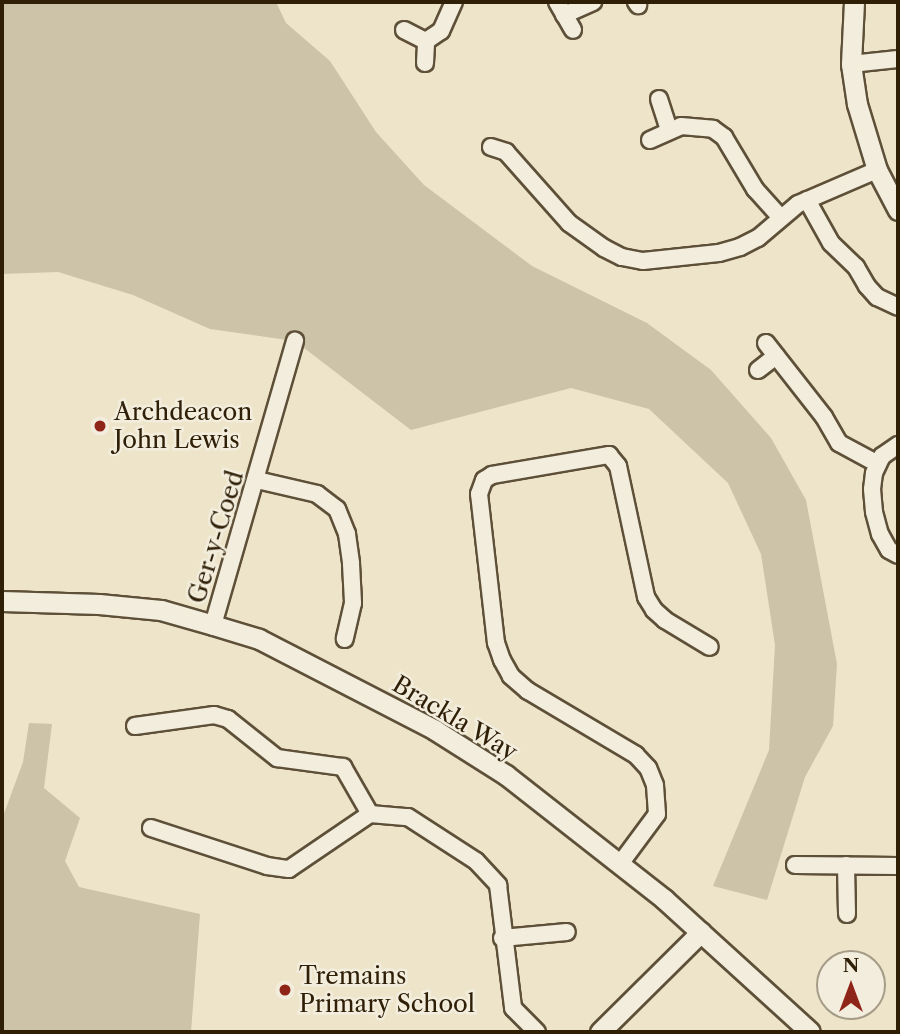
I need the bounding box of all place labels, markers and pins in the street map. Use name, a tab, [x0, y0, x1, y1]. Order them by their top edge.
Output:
place label: Archdeacon John Lewis	[114, 398, 252, 454]
marker: Archdeacon John Lewis	[92, 418, 108, 434]
place label: Tremains Primary School	[299, 962, 476, 1018]
marker: Tremains Primary School	[277, 982, 293, 998]

